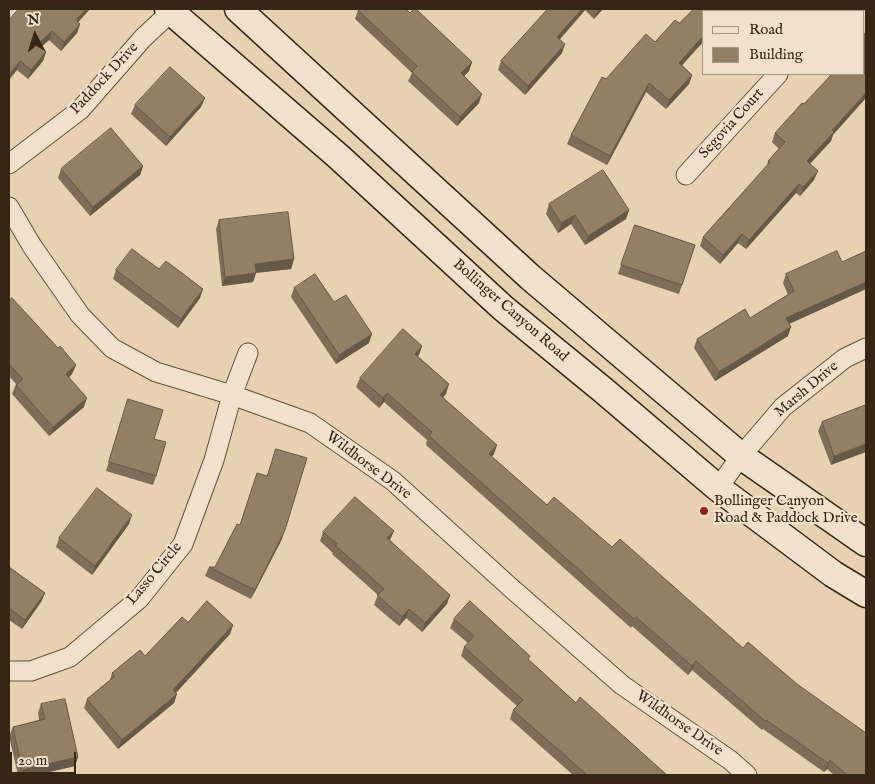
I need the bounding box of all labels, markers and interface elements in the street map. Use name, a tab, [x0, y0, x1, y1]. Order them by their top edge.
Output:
north arrow	[10, 10, 60, 60]
legend	[702, 10, 865, 75]
text: N	[27, 11, 41, 30]
text: Road	[749, 20, 783, 39]
street label: Paddock Drive	[67, 39, 143, 119]
text: Building	[749, 45, 803, 64]
street label: Segovia Court	[696, 85, 768, 163]
street label: Bollinger Canyon Road	[448, 256, 572, 366]
street label: Marsh Drive	[772, 358, 842, 422]
street label: Wildhorse Drive	[322, 428, 414, 504]
place label: Bollinger Canyon Road & Paddock Drive	[714, 493, 858, 528]
marker: Bollinger Canyon Road & Paddock Drive	[698, 505, 710, 517]
street label: Lasso Circle	[123, 539, 187, 609]
street label: Wildhorse Drive	[632, 687, 726, 761]
scale bar	[12, 742, 79, 774]
text: 20 m	[18, 751, 47, 770]

